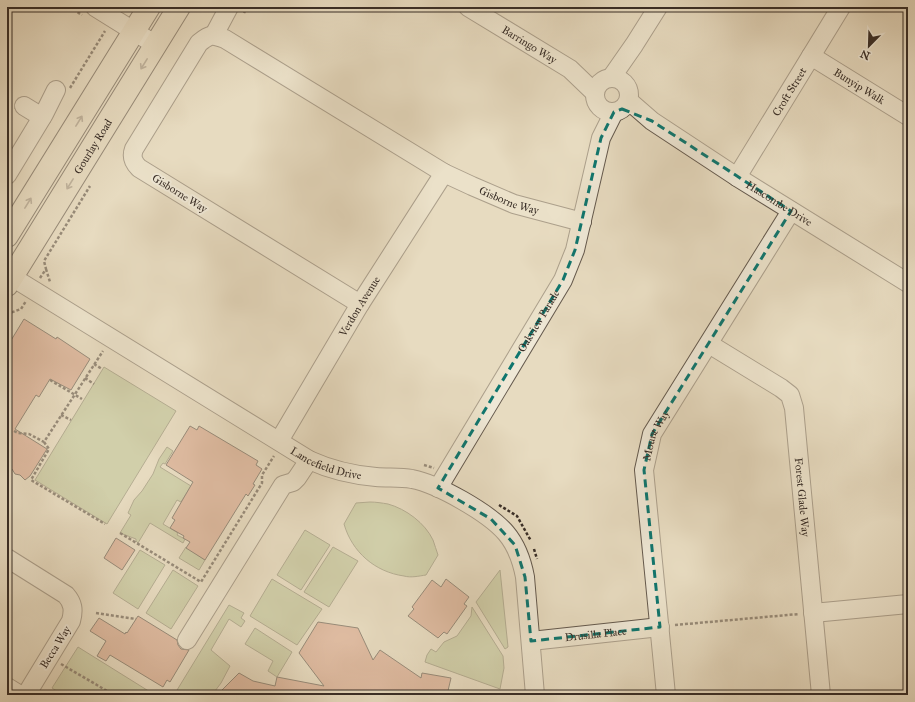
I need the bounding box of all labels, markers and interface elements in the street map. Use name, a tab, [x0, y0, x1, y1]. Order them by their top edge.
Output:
street label: Barringo Way	[499, 23, 560, 67]
north arrow	[849, 26, 889, 66]
text: N	[858, 47, 872, 63]
one-way arrow	[140, 58, 148, 69]
street label: Croft Street	[770, 65, 809, 119]
street label: Bunyip Walk	[831, 66, 888, 108]
one-way arrow	[75, 115, 83, 127]
street label: Gourlay Road	[71, 116, 115, 176]
street label: Gisborne Way	[150, 171, 210, 216]
one-way arrow	[66, 178, 74, 189]
street label: Hascombe Drive	[744, 178, 815, 229]
street label: Gisborne Way	[477, 184, 541, 218]
one-way arrow	[24, 197, 32, 209]
street label: Verdon Avenue	[336, 274, 383, 340]
street label: Oakview Parade	[515, 287, 563, 355]
street label: Mount Way	[640, 407, 673, 462]
street label: Lancefield Drive	[288, 444, 363, 482]
street label: Forest Glade Way	[792, 457, 812, 538]
street label: Becca Way	[37, 623, 74, 671]
street label: Drusilla Place	[564, 625, 628, 644]

